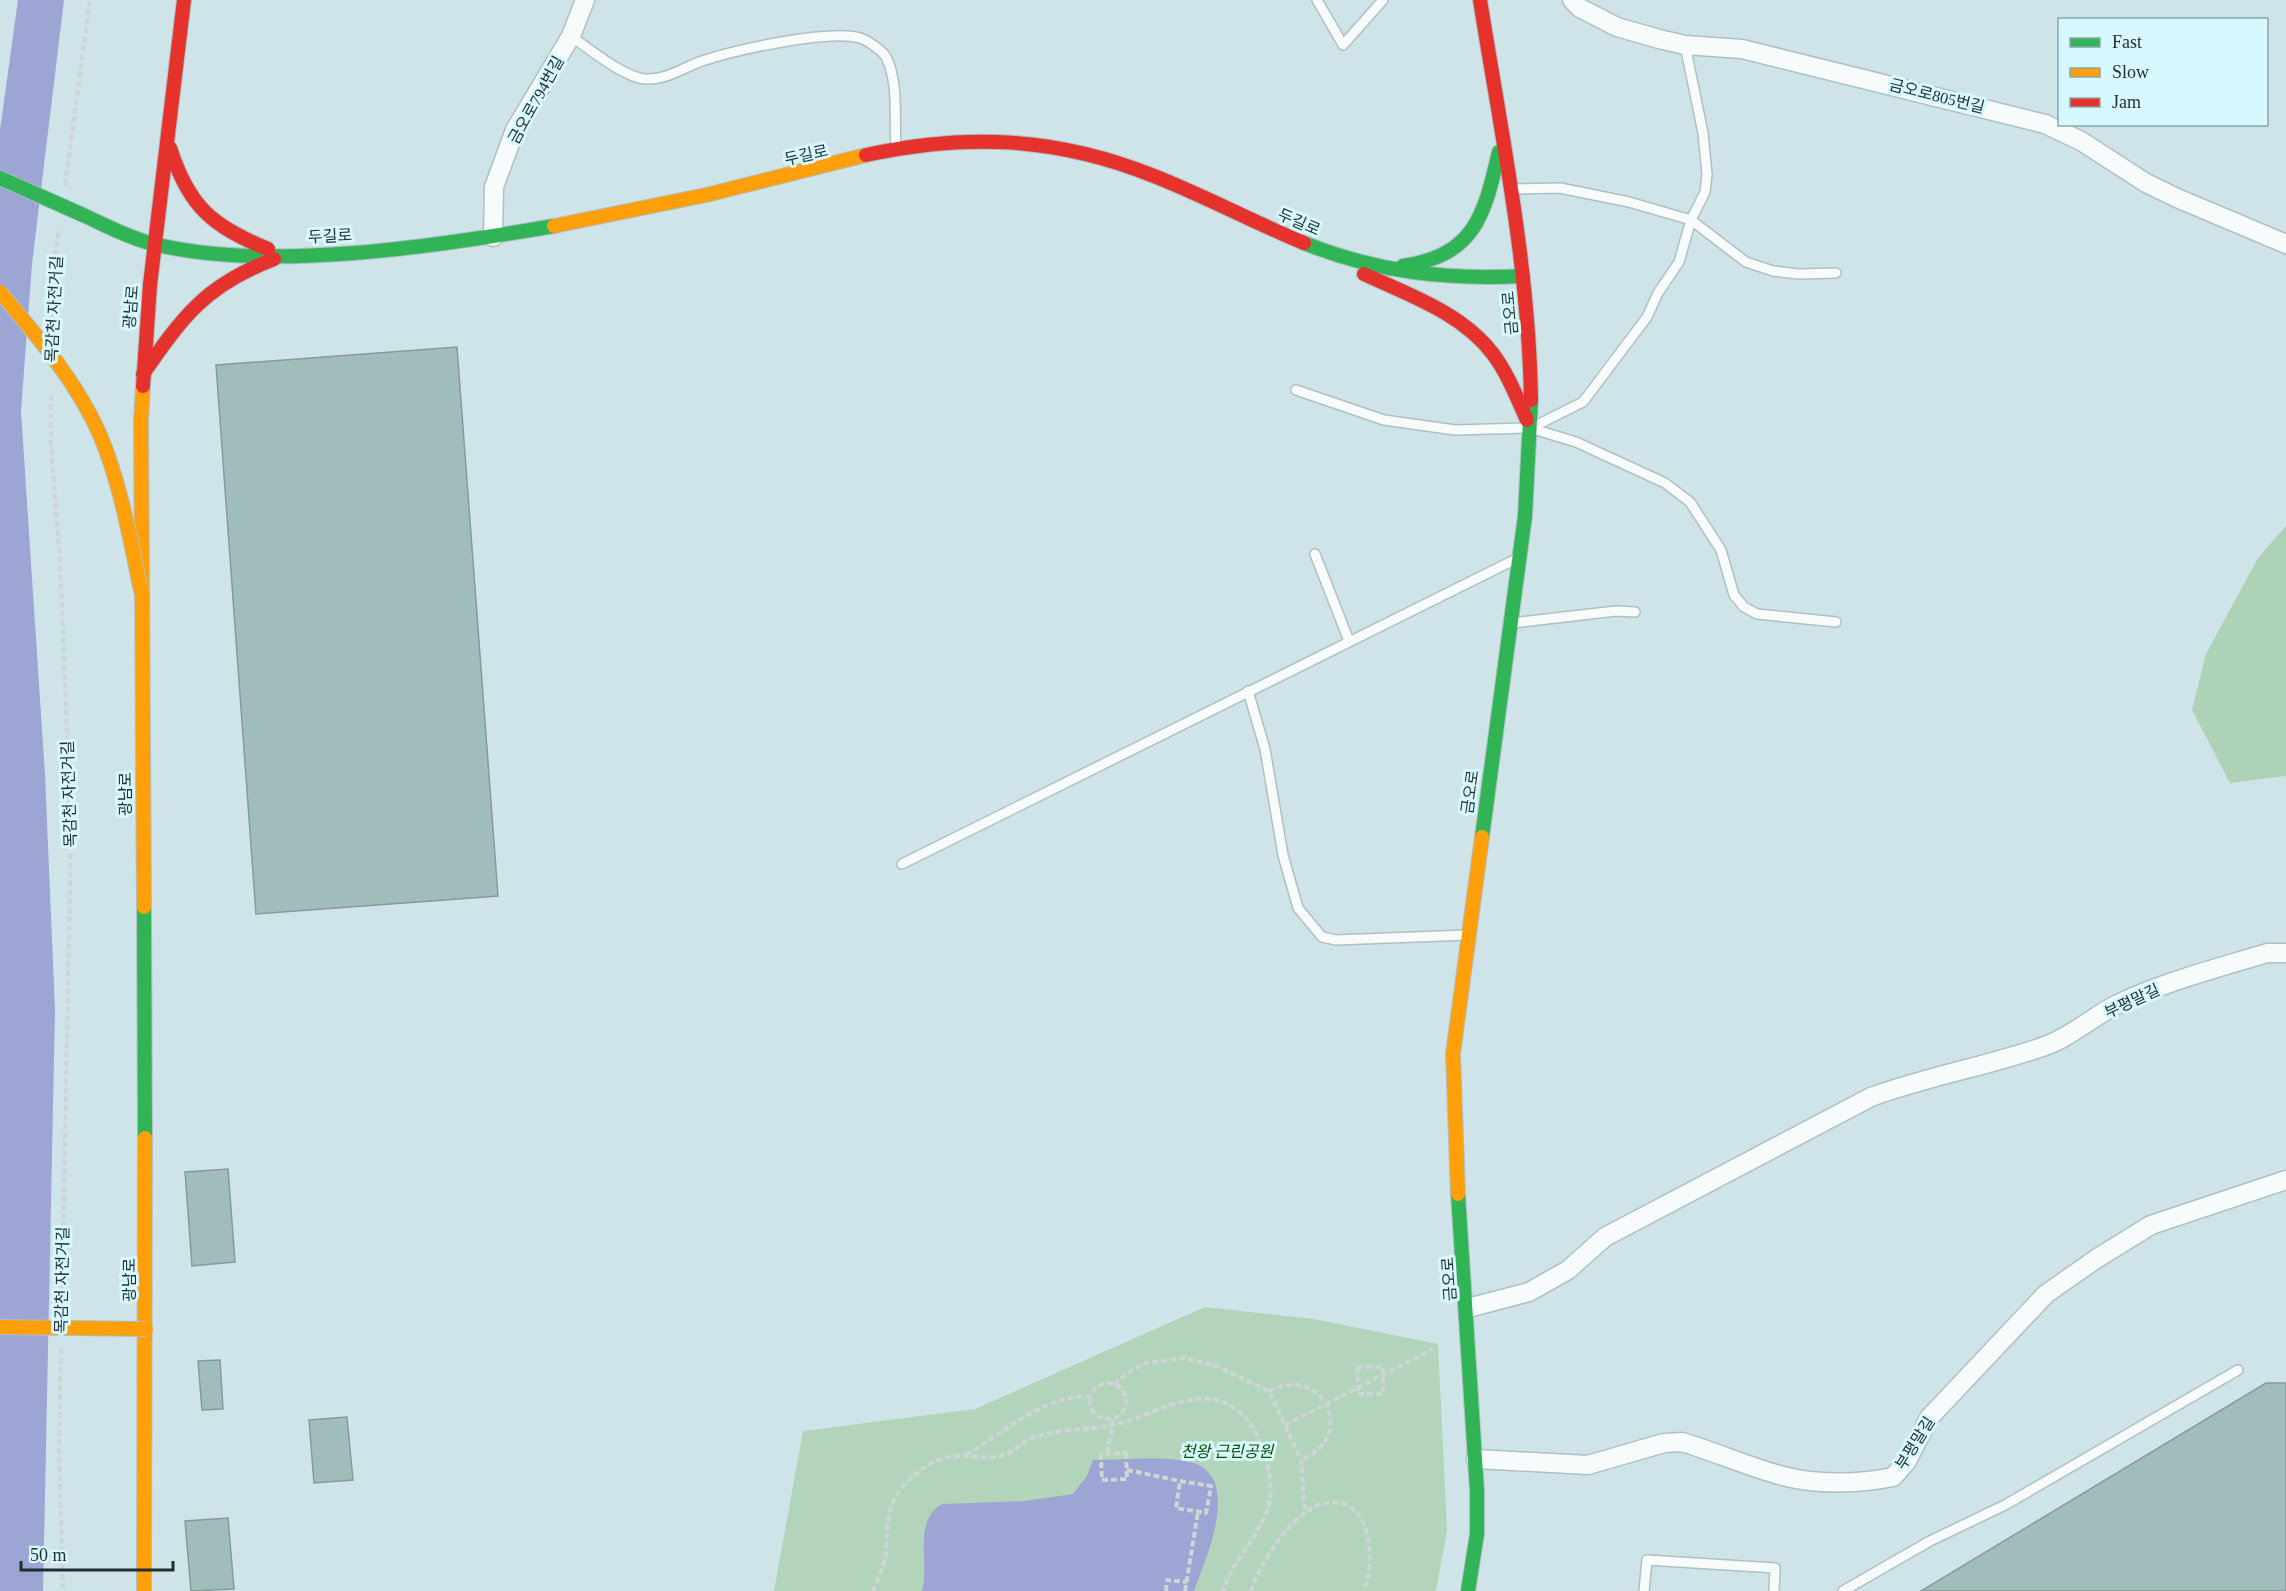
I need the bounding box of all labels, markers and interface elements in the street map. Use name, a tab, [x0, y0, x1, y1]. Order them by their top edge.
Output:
legend	[2058, 18, 2268, 126]
text: Fast	[2112, 32, 2142, 52]
street label: 금오로794번길	[505, 53, 567, 147]
text: Slow	[2112, 62, 2149, 82]
street label: 금오로805번길	[1888, 76, 1986, 116]
text: Jam	[2112, 92, 2141, 112]
street label: 두길로	[783, 142, 830, 168]
street label: 두길로	[1275, 206, 1323, 239]
street label: 두길로	[307, 226, 353, 246]
street label: 목감천 자전거길	[43, 255, 65, 363]
street label: 광남로	[121, 284, 141, 330]
street label: 금오로	[1500, 290, 1520, 336]
street label: 목감천 자전거길	[59, 740, 79, 848]
street label: 금오로	[1459, 769, 1482, 815]
street label: 광남로	[117, 772, 134, 816]
street label: 부평말길	[2102, 981, 2162, 1021]
street label: 목감천 자전거길	[53, 1226, 71, 1334]
street label: 금오로	[1439, 1256, 1459, 1302]
street label: 광남로	[121, 1258, 138, 1302]
street label: 부평말길	[1892, 1414, 1938, 1472]
park label: 천왕 근린공원	[1181, 1443, 1274, 1460]
scale bar	[21, 1534, 172, 1572]
text: 50 m	[30, 1545, 67, 1565]

